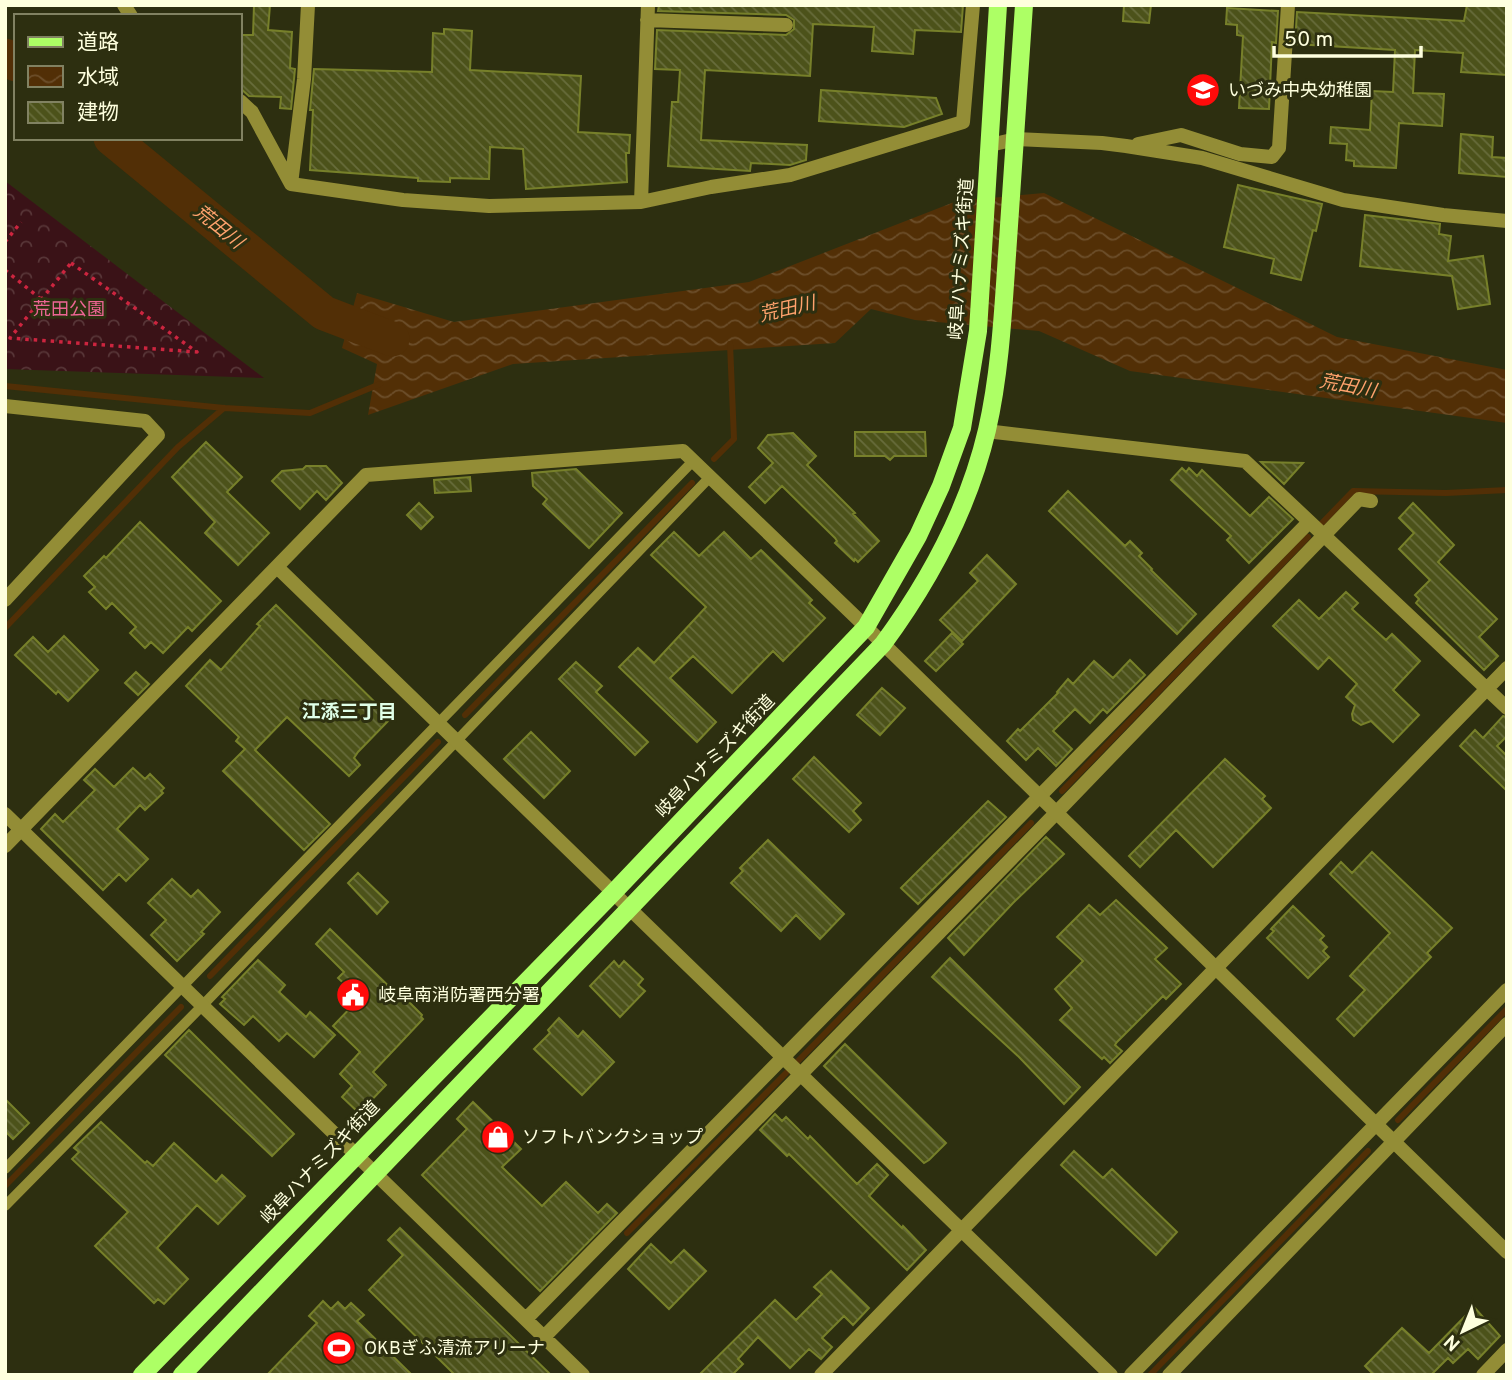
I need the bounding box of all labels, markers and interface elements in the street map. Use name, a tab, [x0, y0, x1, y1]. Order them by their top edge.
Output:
legend	[14, 14, 242, 140]
scale bar	[1274, 14, 1421, 58]
text: 50 m	[1284, 27, 1333, 54]
text: 道路	[77, 30, 119, 57]
text: 水域	[77, 65, 119, 92]
school or university icon: いづみ中央幼稚園	[1184, 71, 1222, 109]
place label: いづみ中央幼稚園	[1228, 80, 1372, 103]
text: 建物	[77, 100, 119, 127]
street label: 岐阜ハナミズキ街道	[945, 177, 980, 341]
water label: 荒田川	[188, 200, 249, 256]
water label: 荒田川	[757, 291, 820, 328]
park label: 荒田公園	[33, 299, 105, 322]
water label: 荒田川	[1317, 370, 1380, 405]
street label: 岐阜ハナミズキ街道	[652, 691, 781, 823]
district label: 江添三丁目	[301, 701, 397, 725]
public building icon: 岐阜南消防署西分署	[334, 976, 372, 1014]
place label: 岐阜南消防署西分署	[378, 985, 540, 1008]
street label: 岐阜ハナミズキ街道	[257, 1097, 386, 1229]
shop icon: ソフトバンクショップ	[479, 1118, 517, 1156]
place label: ソフトバンクショップ	[522, 1127, 703, 1150]
north arrow	[1428, 1296, 1498, 1366]
sports icon: OKBぎふ清流アリーナ	[320, 1329, 358, 1367]
text: N	[1440, 1329, 1466, 1355]
place label: OKBぎふ清流アリーナ	[364, 1338, 545, 1361]

